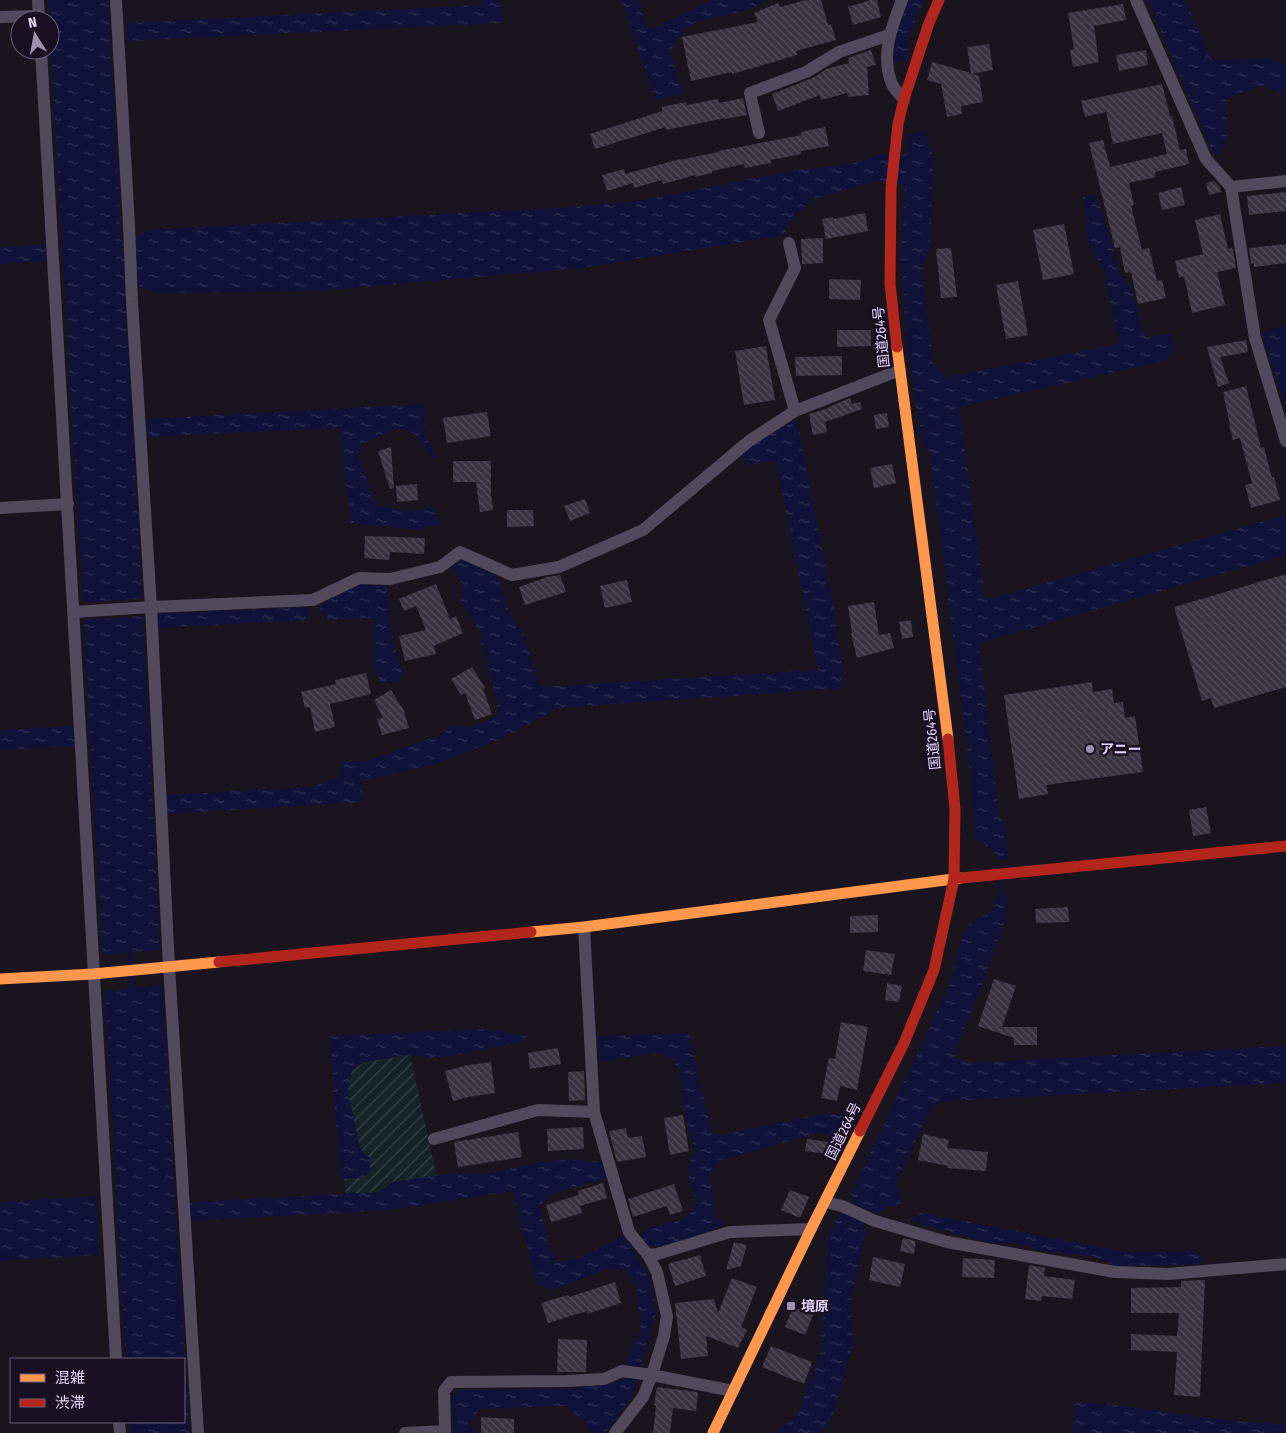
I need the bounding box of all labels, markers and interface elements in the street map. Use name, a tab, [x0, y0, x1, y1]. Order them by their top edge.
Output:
north arrow	[10, 10, 60, 60]
text: N	[27, 14, 38, 32]
street label: 国道264号	[870, 305, 893, 369]
street label: 国道264号	[921, 707, 944, 771]
place label: アニー	[1100, 741, 1142, 758]
marker: アニー	[1084, 743, 1096, 755]
street label: 国道264号	[822, 1100, 865, 1163]
place label: 境原	[801, 1298, 829, 1315]
marker: 境原	[785, 1300, 797, 1312]
legend	[10, 1358, 185, 1423]
text: 混雑	[55, 1369, 85, 1387]
text: 渋滞	[55, 1394, 85, 1412]

